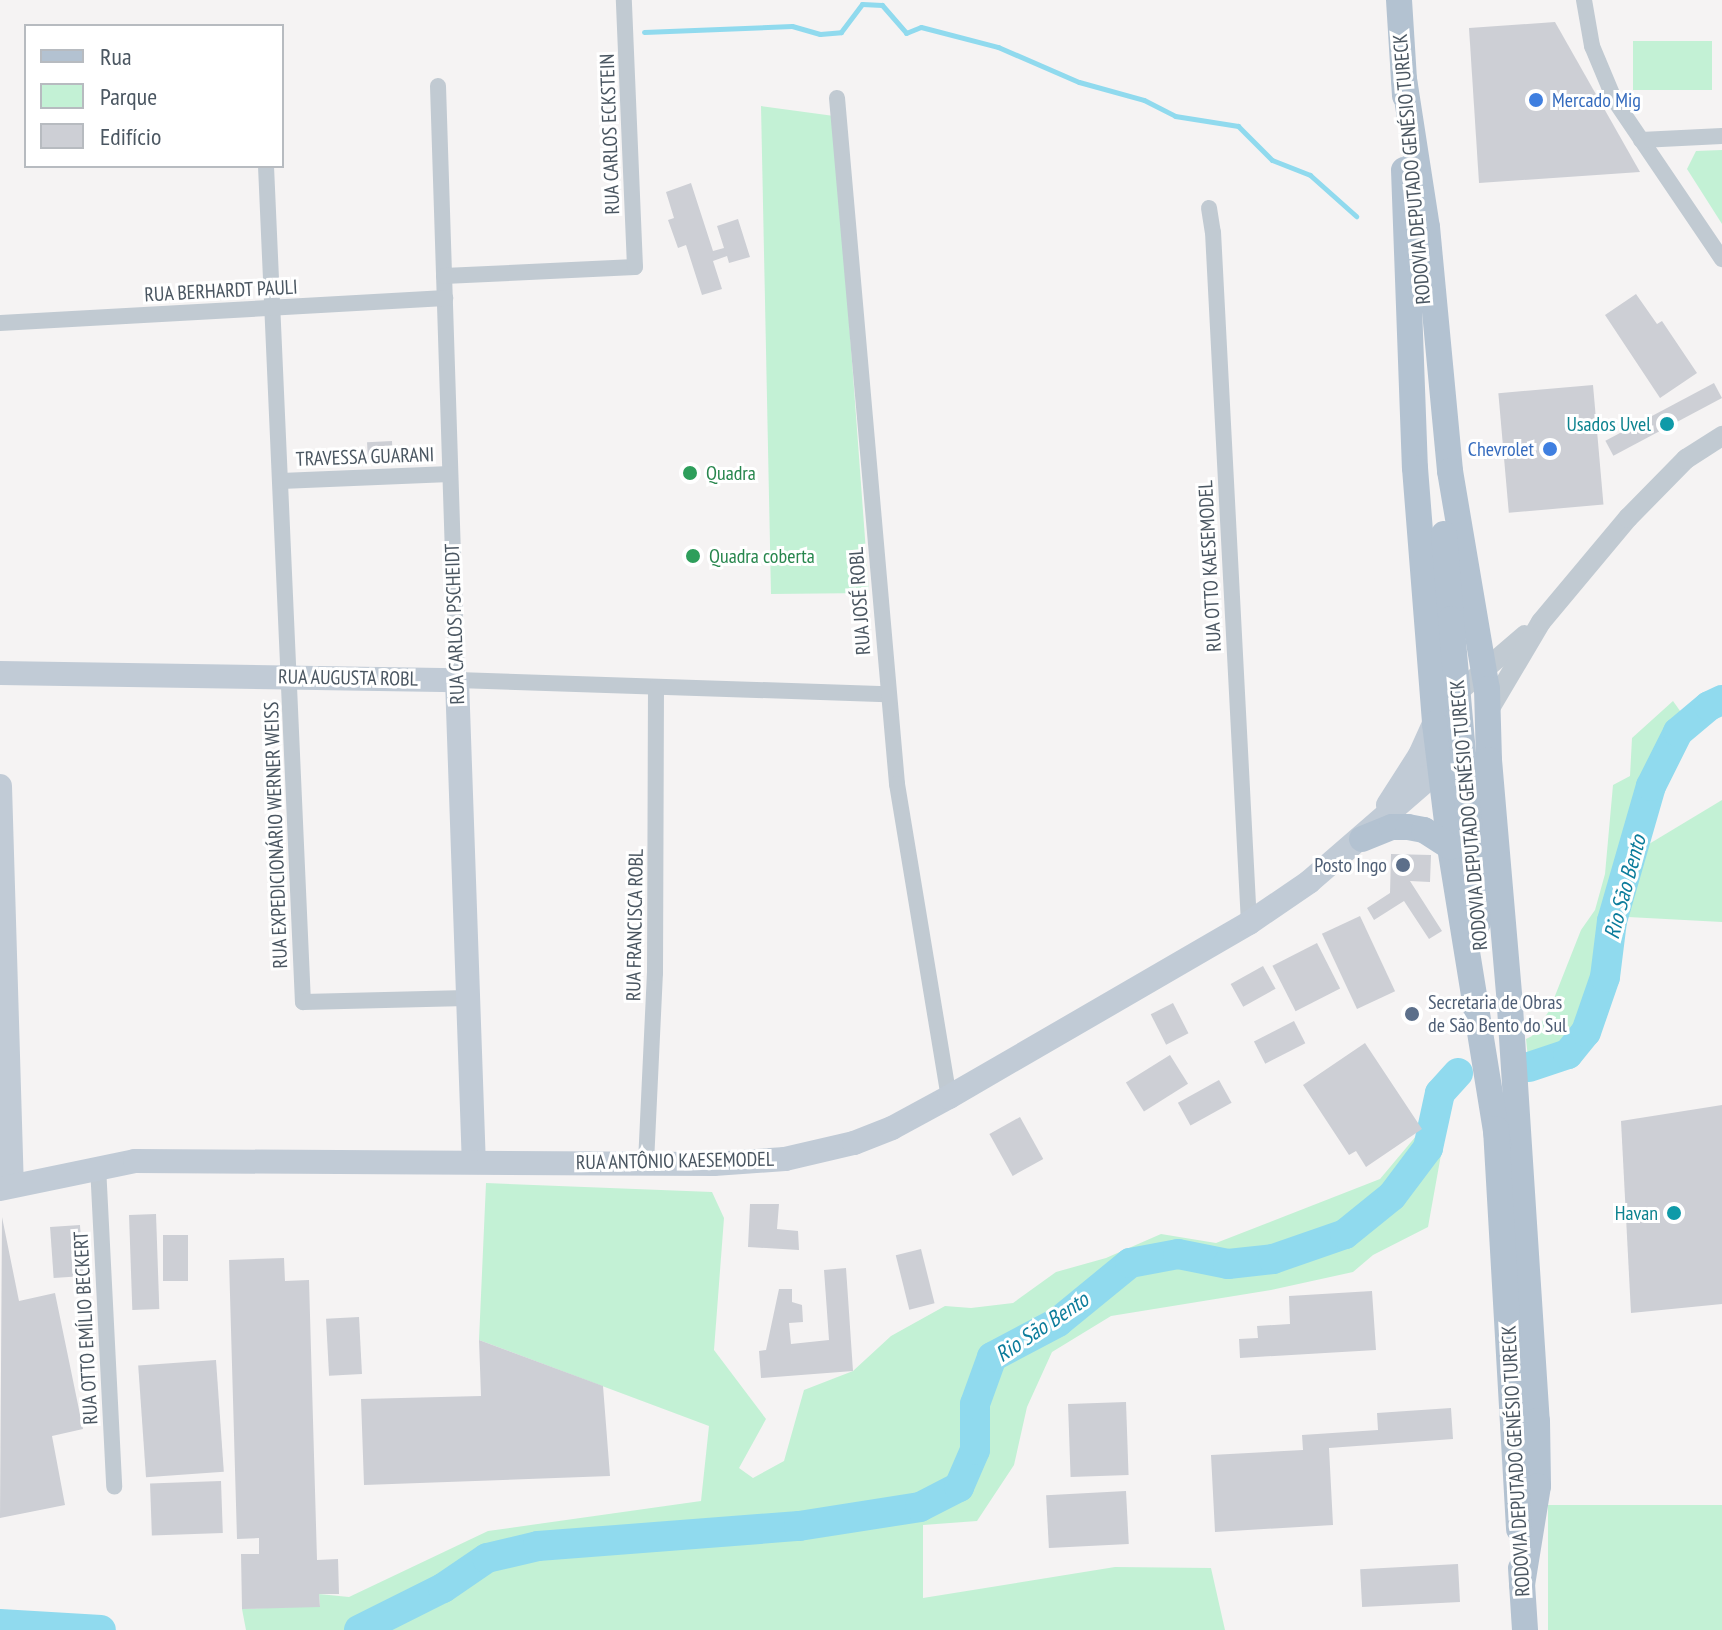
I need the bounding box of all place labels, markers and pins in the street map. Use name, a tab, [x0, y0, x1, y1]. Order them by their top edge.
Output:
place label: Mercado Mig	[1552, 88, 1641, 112]
marker: Mercado Mig	[1527, 91, 1545, 109]
place label: Usados Uvel	[1566, 412, 1651, 436]
marker: Usados Uvel	[1658, 415, 1676, 433]
place label: Chevrolet	[1468, 437, 1534, 461]
marker: Chevrolet	[1541, 440, 1559, 458]
place label: Quadra	[706, 461, 756, 485]
marker: Quadra	[681, 464, 699, 482]
place label: Quadra coberta	[709, 544, 815, 568]
marker: Quadra coberta	[684, 547, 702, 565]
place label: Posto Ingo	[1314, 853, 1387, 877]
marker: Posto Ingo	[1394, 856, 1412, 874]
place label: Secretaria de Obras de São Bento do Sul	[1428, 990, 1567, 1037]
marker: Secretaria de Obras de São Bento do Sul	[1403, 1005, 1421, 1023]
place label: Havan	[1615, 1201, 1658, 1225]
marker: Havan	[1665, 1204, 1683, 1222]

